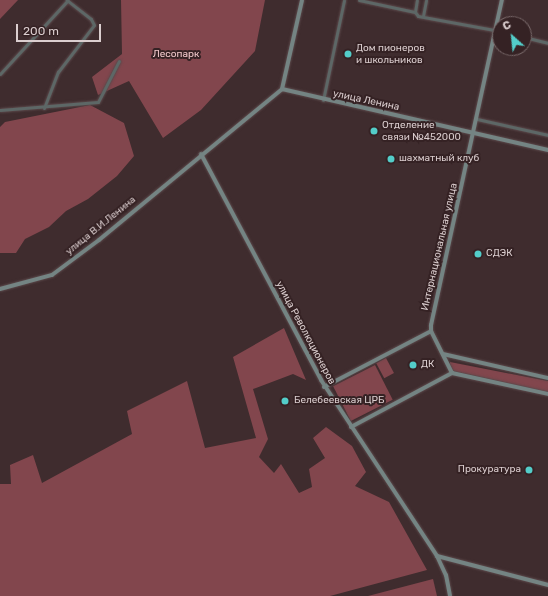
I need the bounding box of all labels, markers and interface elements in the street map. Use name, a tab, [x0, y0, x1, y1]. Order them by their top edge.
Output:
scale bar	[18, 16, 103, 42]
north arrow	[492, 16, 532, 56]
text: С	[500, 18, 513, 33]
text: 200 m	[23, 24, 59, 38]
place label: Дом пионеров и школьников	[356, 42, 425, 66]
park label: Лесопарк	[153, 49, 199, 61]
marker: Дом пионеров и школьников	[343, 49, 353, 59]
street label: улица Ленина	[332, 88, 400, 114]
place label: Отделение связи №452000	[382, 119, 461, 142]
marker: Отделение связи №452000	[369, 126, 379, 136]
place label: шахматный клуб	[399, 153, 479, 165]
marker: шахматный клуб	[386, 154, 396, 164]
street label: Интернациональная улица	[419, 182, 461, 312]
street label: улица В.И.Ленина	[64, 194, 138, 258]
place label: СДЭК	[486, 248, 513, 260]
marker: СДЭК	[473, 249, 483, 259]
street label: улица Революционеров	[273, 279, 337, 387]
place label: ДК	[421, 359, 434, 371]
marker: ДК	[408, 360, 418, 370]
marker: Белебеевская ЦРБ	[279, 395, 291, 407]
place label: Белебеевская ЦРБ	[294, 395, 384, 407]
place label: Прокуратура	[458, 464, 521, 476]
marker: Прокуратура	[524, 465, 534, 475]

